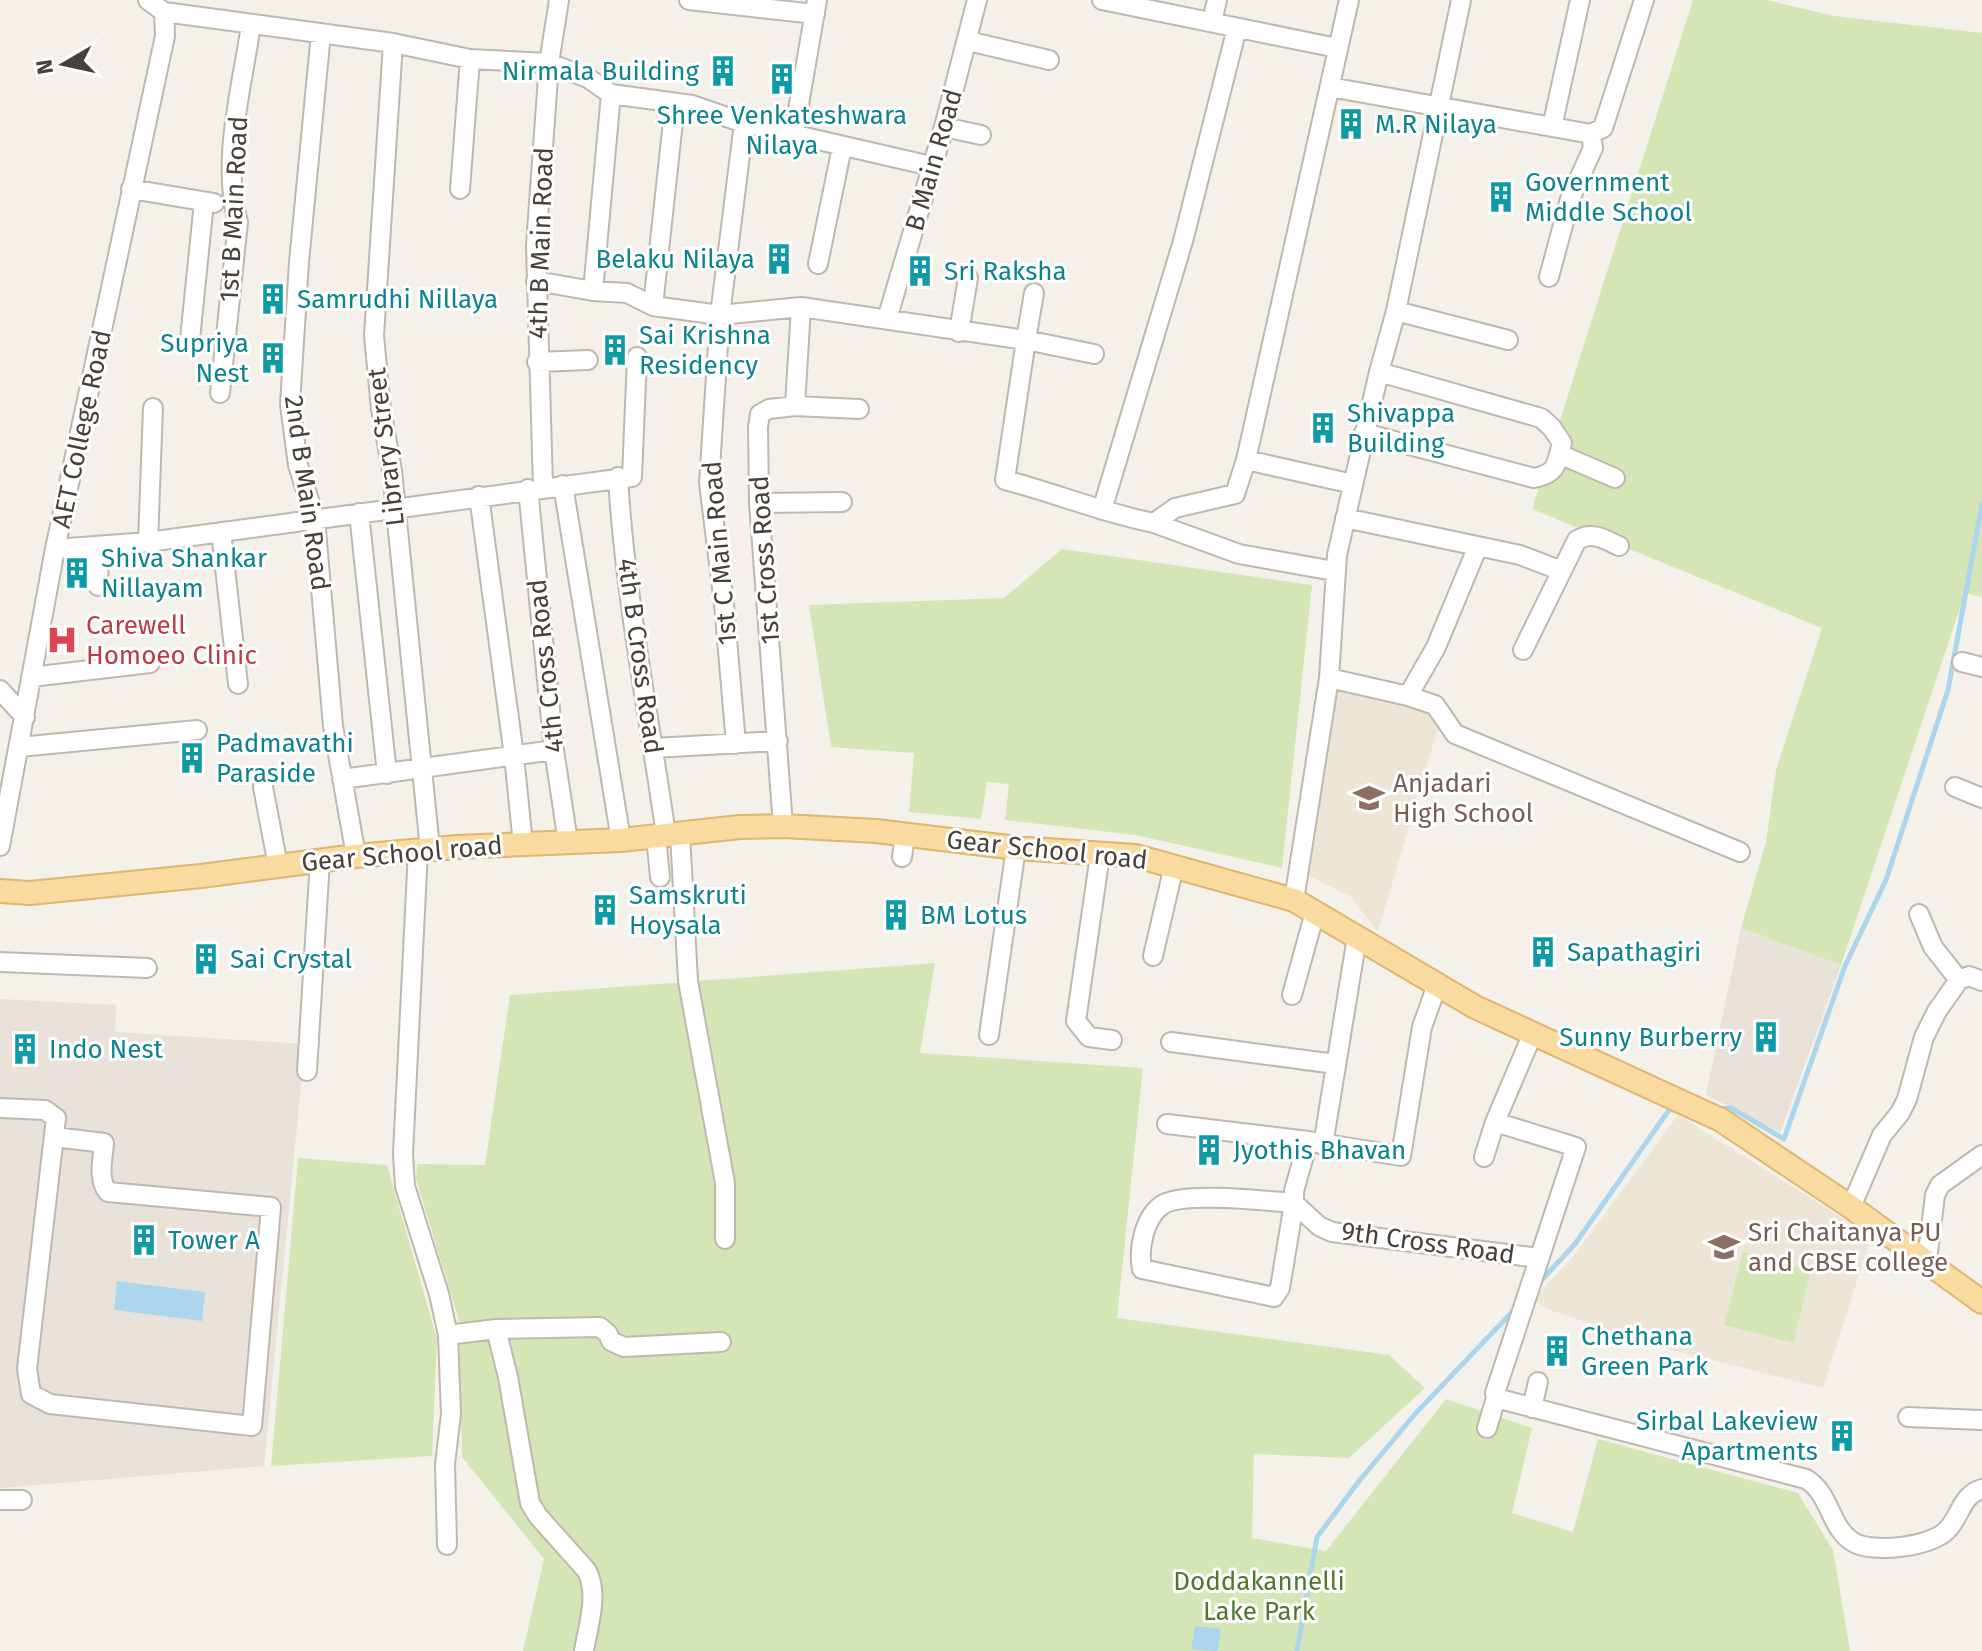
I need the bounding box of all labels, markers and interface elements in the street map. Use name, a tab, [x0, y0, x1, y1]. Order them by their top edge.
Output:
north arrow	[24, 24, 104, 104]
building icon: Nirmala Building	[706, 54, 740, 88]
place label: Nirmala Building	[502, 56, 699, 87]
text: N	[30, 58, 59, 76]
building icon: Shree Venkateshwara Nilaya	[765, 62, 799, 96]
street label: B Main Road	[899, 85, 969, 235]
place label: Shree Venkateshwara Nilaya	[657, 100, 907, 161]
building icon: M.R Nilaya	[1334, 107, 1368, 141]
place label: M.R Nilaya	[1375, 109, 1497, 140]
street label: 1st B Main Road	[214, 115, 254, 303]
street label: 4th B Main Road	[522, 147, 560, 339]
place label: Government Middle School	[1525, 167, 1692, 228]
building icon: Government Middle School	[1484, 180, 1518, 214]
building icon: Belaku Nilaya	[762, 242, 796, 276]
place label: Belaku Nilaya	[595, 244, 755, 275]
building icon: Sri Raksha	[903, 254, 937, 288]
place label: Sri Raksha	[944, 256, 1067, 287]
building icon: Samrudhi Nillaya	[256, 282, 290, 316]
place label: Samrudhi Nillaya	[297, 284, 498, 315]
place label: Sai Krishna Residency	[639, 320, 771, 381]
street label: AET College Road	[46, 327, 118, 531]
place label: Supriya Nest	[160, 328, 250, 389]
building icon: Sai Krishna Residency	[598, 333, 632, 367]
building icon: Supriya Nest	[256, 341, 290, 375]
street label: Library Street	[361, 365, 411, 528]
street label: 2nd B Main Road	[278, 393, 336, 593]
place label: Shivappa Building	[1347, 398, 1455, 459]
building icon: Shivappa Building	[1306, 411, 1340, 445]
street label: 1st C Main Road	[697, 460, 743, 646]
street label: 1st Cross Road	[744, 475, 786, 645]
place label: Shiva Shankar Nillayam	[101, 543, 267, 604]
building icon: Shiva Shankar Nillayam	[60, 556, 94, 590]
street label: 4th B Cross Road	[611, 556, 669, 756]
street label: 4th Cross Road	[521, 577, 571, 755]
place label: Carewell Homoeo Clinic	[86, 610, 257, 671]
hospital icon: Carewell Homoeo Clinic	[45, 623, 79, 657]
place label: Padmavathi Paraside	[216, 728, 354, 789]
building icon: Padmavathi Paraside	[175, 741, 209, 775]
place label: Anjadari High School	[1393, 768, 1534, 829]
school or university icon: Anjadari High School	[1352, 781, 1386, 815]
street label: Gear School road	[945, 824, 1149, 876]
street label: Gear School road	[300, 830, 504, 878]
place label: Samskruti Hoysala	[629, 880, 747, 941]
building icon: Samskruti Hoysala	[588, 893, 622, 927]
building icon: BM Lotus	[879, 898, 913, 932]
place label: BM Lotus	[920, 900, 1027, 931]
building icon: Sapathagiri	[1526, 935, 1560, 969]
place label: Sapathagiri	[1567, 937, 1701, 968]
building icon: Sai Crystal	[189, 942, 223, 976]
place label: Sai Crystal	[230, 944, 353, 975]
building icon: Sunny Burberry	[1749, 1020, 1783, 1054]
place label: Sunny Burberry	[1559, 1022, 1742, 1053]
building icon: Indo Nest	[8, 1032, 42, 1066]
place label: Indo Nest	[49, 1034, 164, 1065]
building icon: Jyothis Bhavan	[1192, 1133, 1226, 1167]
place label: Jyothis Bhavan	[1233, 1135, 1406, 1166]
street label: 9th Cross Road	[1339, 1215, 1517, 1271]
place label: Sri Chaitanya PU and CBSE college	[1748, 1217, 1948, 1278]
building icon: Tower A	[127, 1223, 161, 1257]
place label: Tower A	[168, 1225, 260, 1256]
school or university icon: Sri Chaitanya PU and CBSE college	[1707, 1230, 1741, 1264]
place label: Chethana Green Park	[1581, 1321, 1709, 1382]
building icon: Chethana Green Park	[1540, 1334, 1574, 1368]
place label: Sirbal Lakeview Apartments	[1636, 1406, 1818, 1467]
building icon: Sirbal Lakeview Apartments	[1825, 1419, 1859, 1453]
park label: Doddakannelli Lake Park	[1173, 1566, 1345, 1627]

